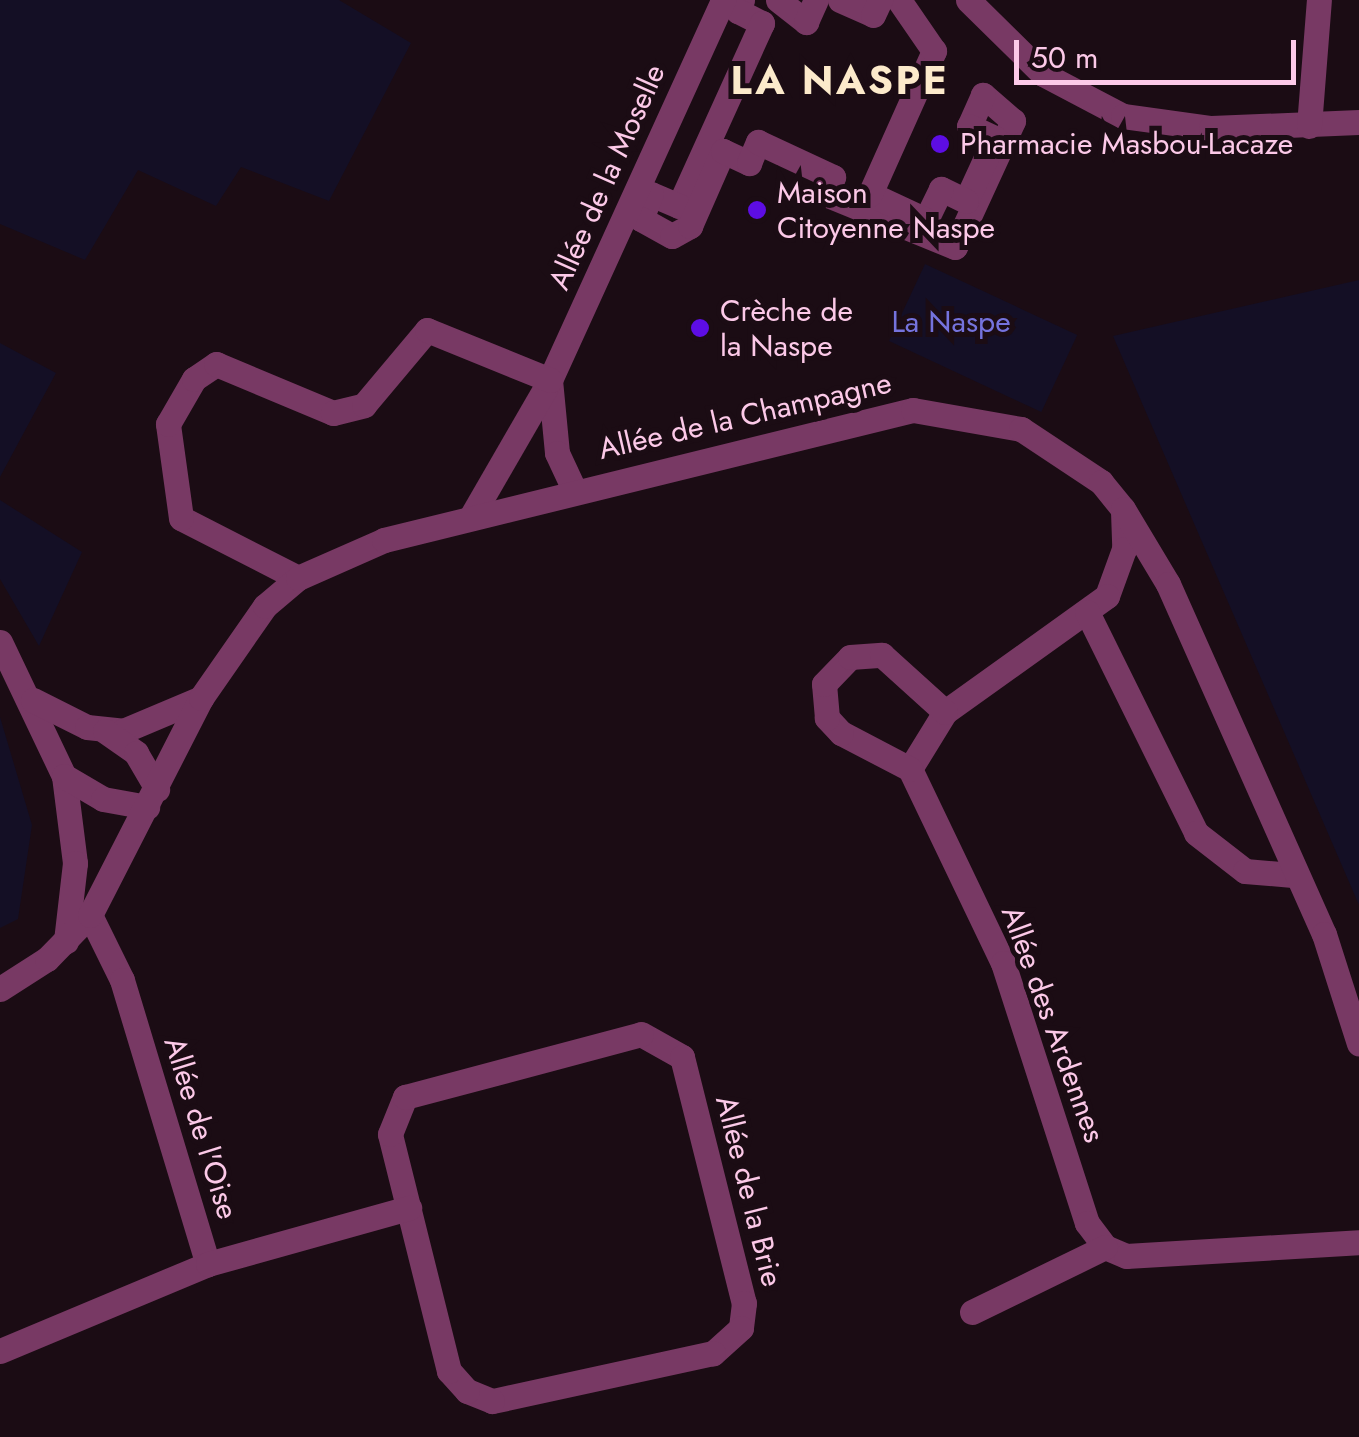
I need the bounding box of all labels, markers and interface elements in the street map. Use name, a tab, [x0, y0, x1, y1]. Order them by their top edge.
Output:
scale bar	[1019, 20, 1302, 82]
text: 50 m	[1031, 36, 1098, 79]
district label: LA NASPE	[731, 56, 949, 104]
street label: Allée de la Moselle	[541, 59, 673, 295]
place label: Pharmacie Masbou-Lacaze	[960, 126, 1293, 162]
marker: Pharmacie Masbou-Lacaze	[929, 133, 951, 155]
place label: Maison Citoyenne Naspe	[777, 175, 995, 246]
marker: Maison Citoyenne Naspe	[746, 199, 768, 221]
place label: Crèche de la Naspe	[720, 293, 853, 364]
park label: La Naspe	[891, 304, 1011, 340]
marker: Crèche de la Naspe	[689, 317, 711, 339]
street label: Allée de la Champagne	[595, 365, 895, 467]
street label: Allée des Ardennes	[994, 901, 1112, 1147]
street label: Allée de l'Oise	[156, 1033, 246, 1223]
street label: Allée de la Brie	[708, 1092, 790, 1290]

